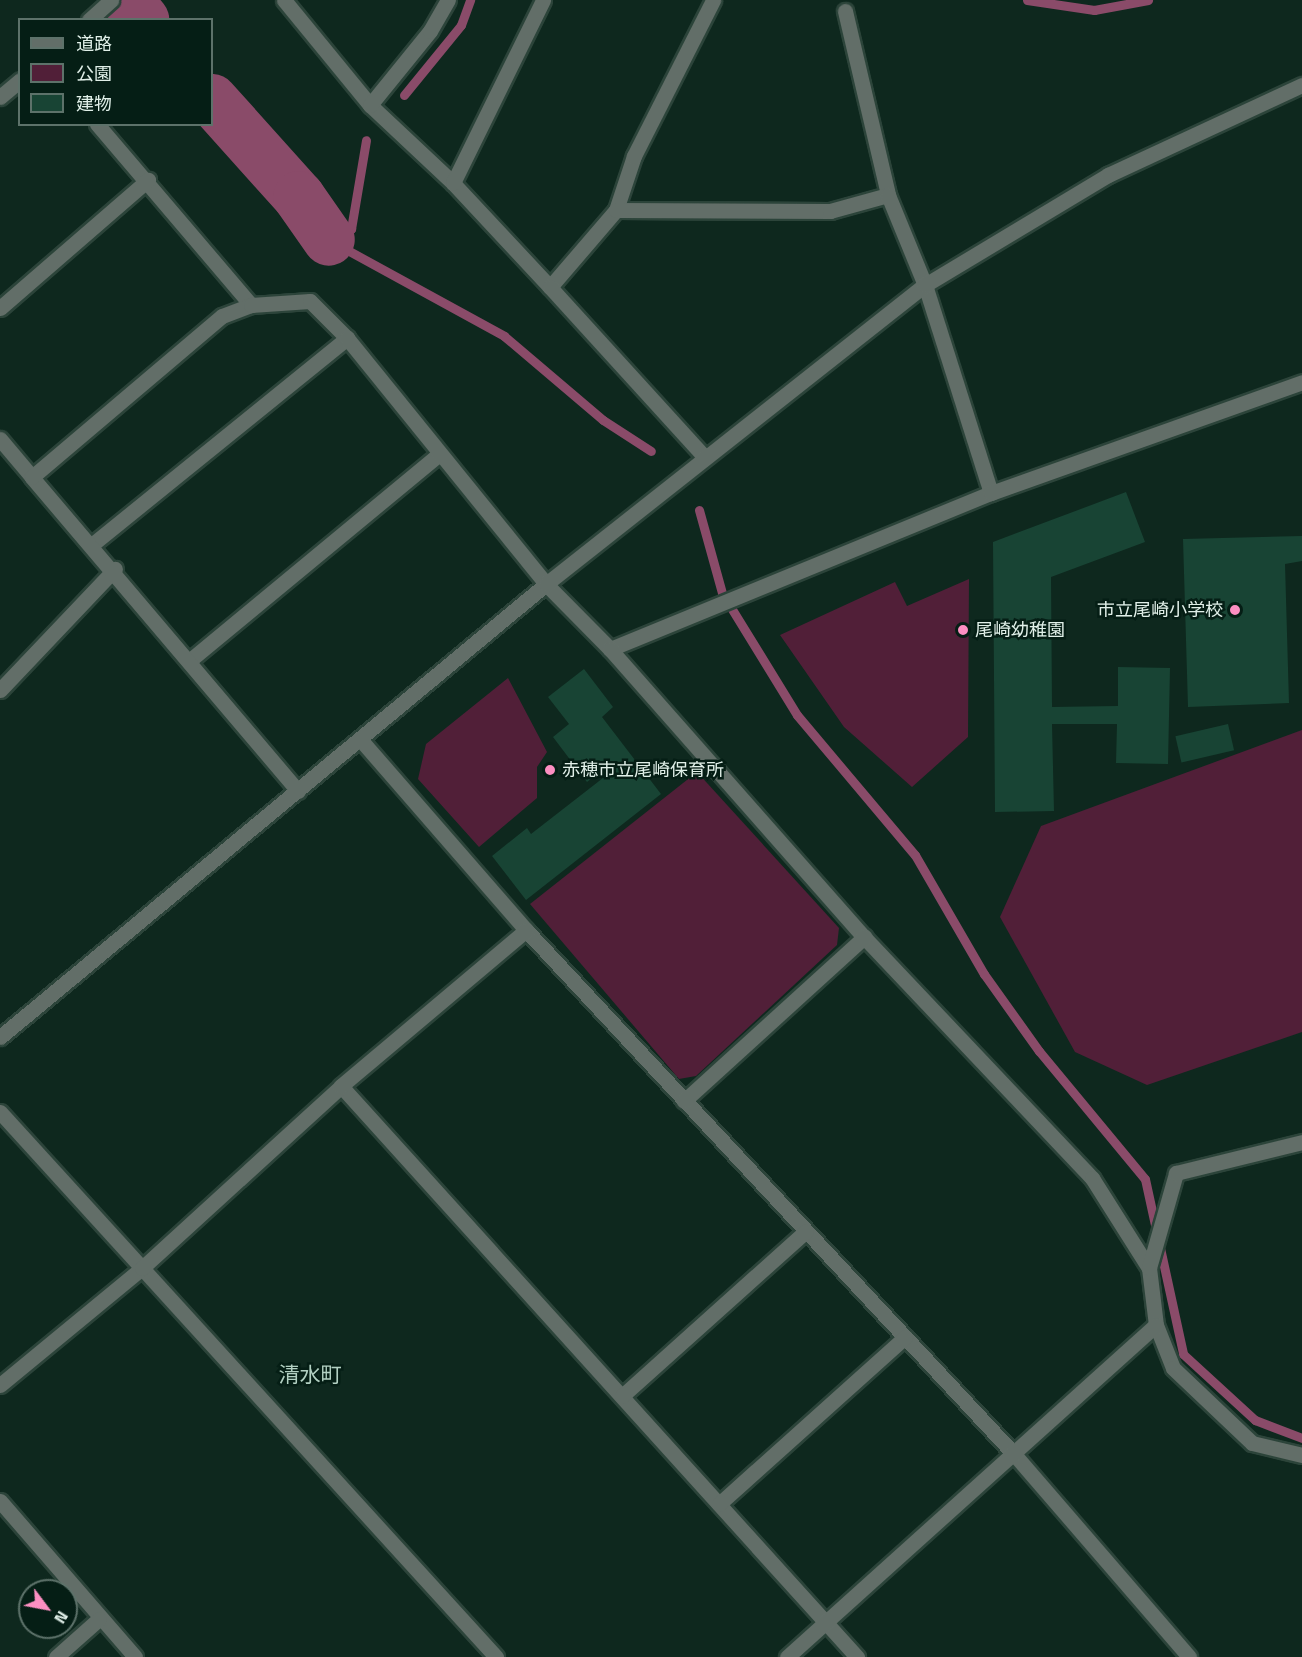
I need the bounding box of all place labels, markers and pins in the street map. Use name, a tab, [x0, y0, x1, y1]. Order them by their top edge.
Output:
place label: 市立尾崎小学校	[1097, 599, 1223, 621]
marker: 市立尾崎小学校	[1228, 603, 1242, 617]
place label: 尾崎幼稚園	[975, 619, 1065, 641]
marker: 尾崎幼稚園	[956, 623, 970, 637]
place label: 赤穂市立尾崎保育所	[562, 759, 724, 781]
marker: 赤穂市立尾崎保育所	[543, 763, 557, 777]

